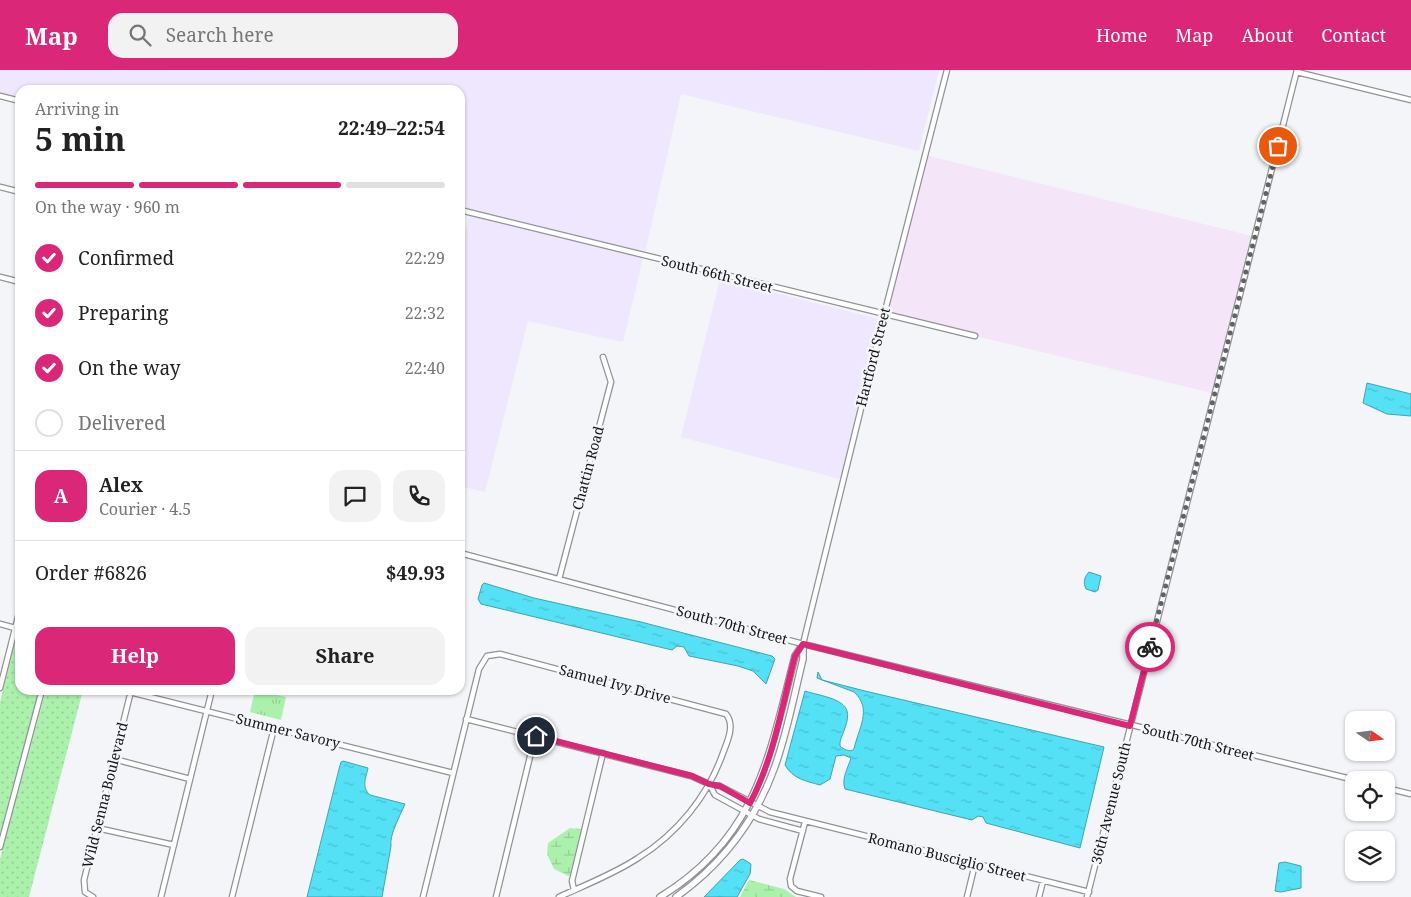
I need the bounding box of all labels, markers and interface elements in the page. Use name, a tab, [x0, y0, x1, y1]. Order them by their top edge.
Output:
search box	[108, 13, 458, 58]
text: Map	[25, 19, 78, 52]
icon: search	[126, 21, 154, 49]
text: Search here	[166, 22, 274, 48]
text: Home	[1096, 23, 1147, 47]
text: Map	[1175, 23, 1213, 47]
text: About	[1241, 23, 1293, 47]
text: Contact	[1321, 23, 1386, 47]
text: Arriving in	[35, 98, 119, 120]
text: 22:49–22:54	[338, 115, 445, 141]
text: 5 min	[35, 117, 126, 160]
pin	[1257, 125, 1299, 167]
icon: bag	[1264, 132, 1292, 160]
text: On the way · 960 m	[35, 196, 180, 218]
icon: check	[35, 244, 63, 272]
text: Confirmed	[78, 245, 174, 271]
text: 22:29	[405, 247, 445, 269]
street label: South 66th Street	[659, 250, 775, 297]
icon: check	[35, 299, 63, 327]
text: Preparing	[78, 300, 168, 326]
text: 22:32	[405, 302, 445, 324]
street label: Hartford Street	[851, 305, 894, 408]
icon: check	[35, 354, 63, 382]
text: On the way	[78, 355, 181, 381]
text: 22:40	[405, 357, 445, 379]
text: Delivered	[78, 410, 166, 436]
street label: Chattin Road	[567, 423, 608, 512]
button: chat	[329, 470, 381, 522]
button: phone	[393, 470, 445, 522]
text: Alex	[99, 472, 143, 498]
text: A	[54, 483, 68, 509]
text: Courier · 4.5	[99, 498, 191, 520]
text: Order #6826	[35, 560, 147, 586]
text: $49.93	[386, 560, 445, 586]
street label: South 70th Street	[675, 601, 790, 648]
courier	[1125, 622, 1175, 672]
button: Help	[35, 627, 235, 685]
button: Share	[245, 627, 445, 685]
icon: bike	[1136, 633, 1164, 661]
street label: Samuel Ivy Drive	[557, 659, 673, 708]
street label: Summer Savory	[234, 708, 342, 753]
north arrow	[1345, 711, 1395, 761]
map controls	[1345, 711, 1395, 881]
pin	[515, 715, 557, 757]
street label: South 70th Street	[1140, 718, 1256, 765]
street label: Wild Senna Boulevard	[77, 720, 132, 870]
icon: home	[522, 722, 550, 750]
street label: 36th Avenue South	[1086, 740, 1135, 866]
button: locate	[1345, 771, 1395, 821]
street label: Romano Busciglio Street	[866, 828, 1028, 885]
button: layers	[1345, 831, 1395, 881]

